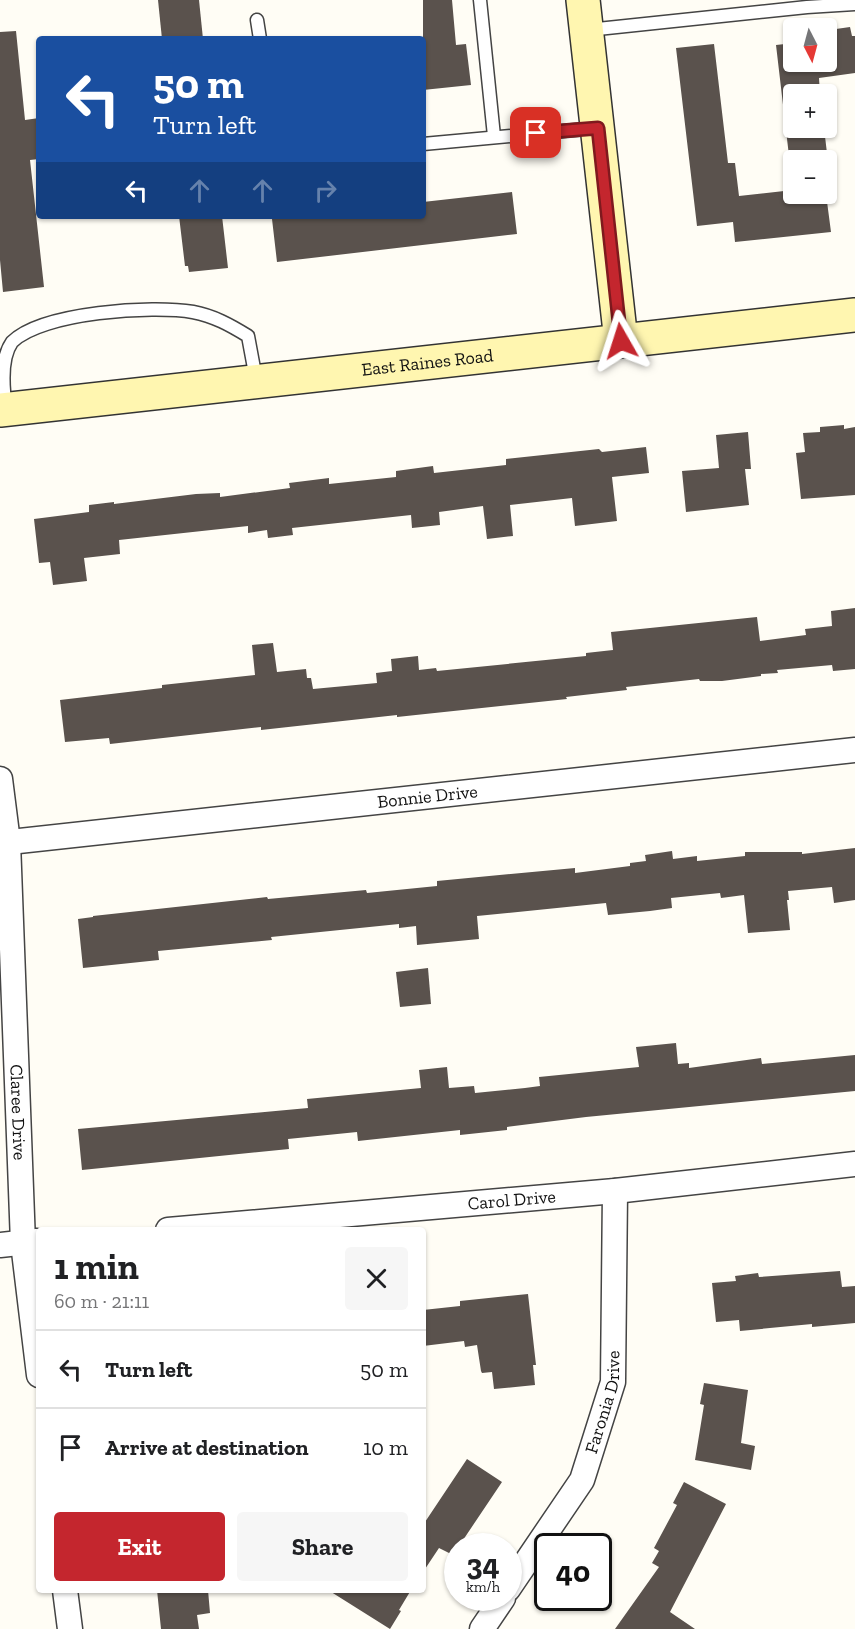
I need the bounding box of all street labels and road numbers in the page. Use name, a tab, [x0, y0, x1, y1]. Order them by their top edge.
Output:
street label: East Raines Road	[360, 344, 494, 381]
street label: Bonnie Drive	[376, 780, 479, 813]
street label: Claree Drive	[5, 1064, 31, 1161]
street label: Carol Drive	[467, 1185, 557, 1215]
street label: Faronia Drive	[580, 1350, 624, 1456]

